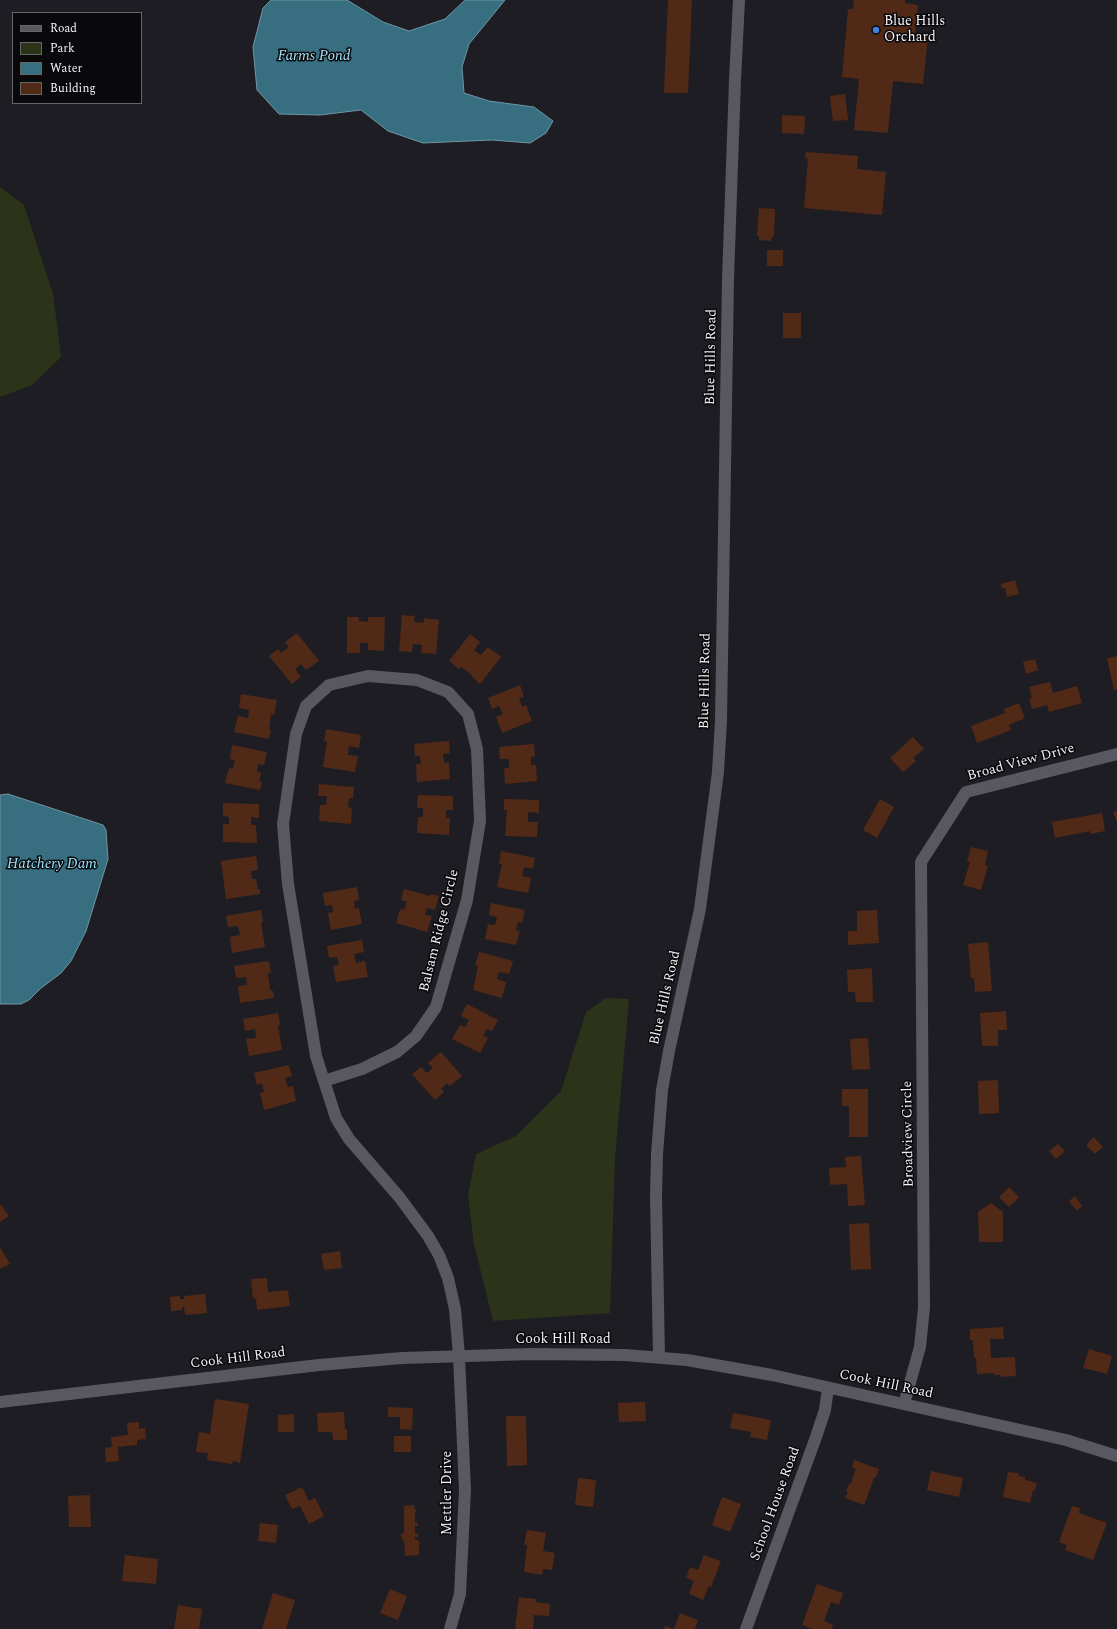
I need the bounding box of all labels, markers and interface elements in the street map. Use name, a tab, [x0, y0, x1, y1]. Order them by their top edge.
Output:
legend	[12, 12, 142, 104]
place label: Blue Hills Orchard	[884, 14, 945, 46]
text: Road	[50, 19, 77, 38]
marker: Blue Hills Orchard	[871, 25, 881, 35]
text: Park	[50, 39, 75, 58]
water label: Farms Pond	[277, 48, 351, 66]
text: Water	[50, 59, 82, 78]
text: Building	[50, 79, 96, 98]
street label: Blue Hills Road	[703, 309, 721, 405]
street label: Blue Hills Road	[697, 633, 715, 729]
street label: Broad View Drive	[965, 741, 1077, 785]
water label: Hatchery Dam	[7, 856, 97, 874]
street label: Balsam Ridge Circle	[417, 868, 463, 994]
street label: Blue Hills Road	[647, 949, 685, 1047]
street label: Broadview Circle	[900, 1081, 918, 1187]
street label: Cook Hill Road	[515, 1332, 611, 1348]
street label: Cook Hill Road	[189, 1345, 287, 1373]
street label: Cook Hill Road	[837, 1367, 935, 1403]
street label: School House Road	[748, 1445, 804, 1563]
street label: Mettler Drive	[440, 1451, 456, 1535]

